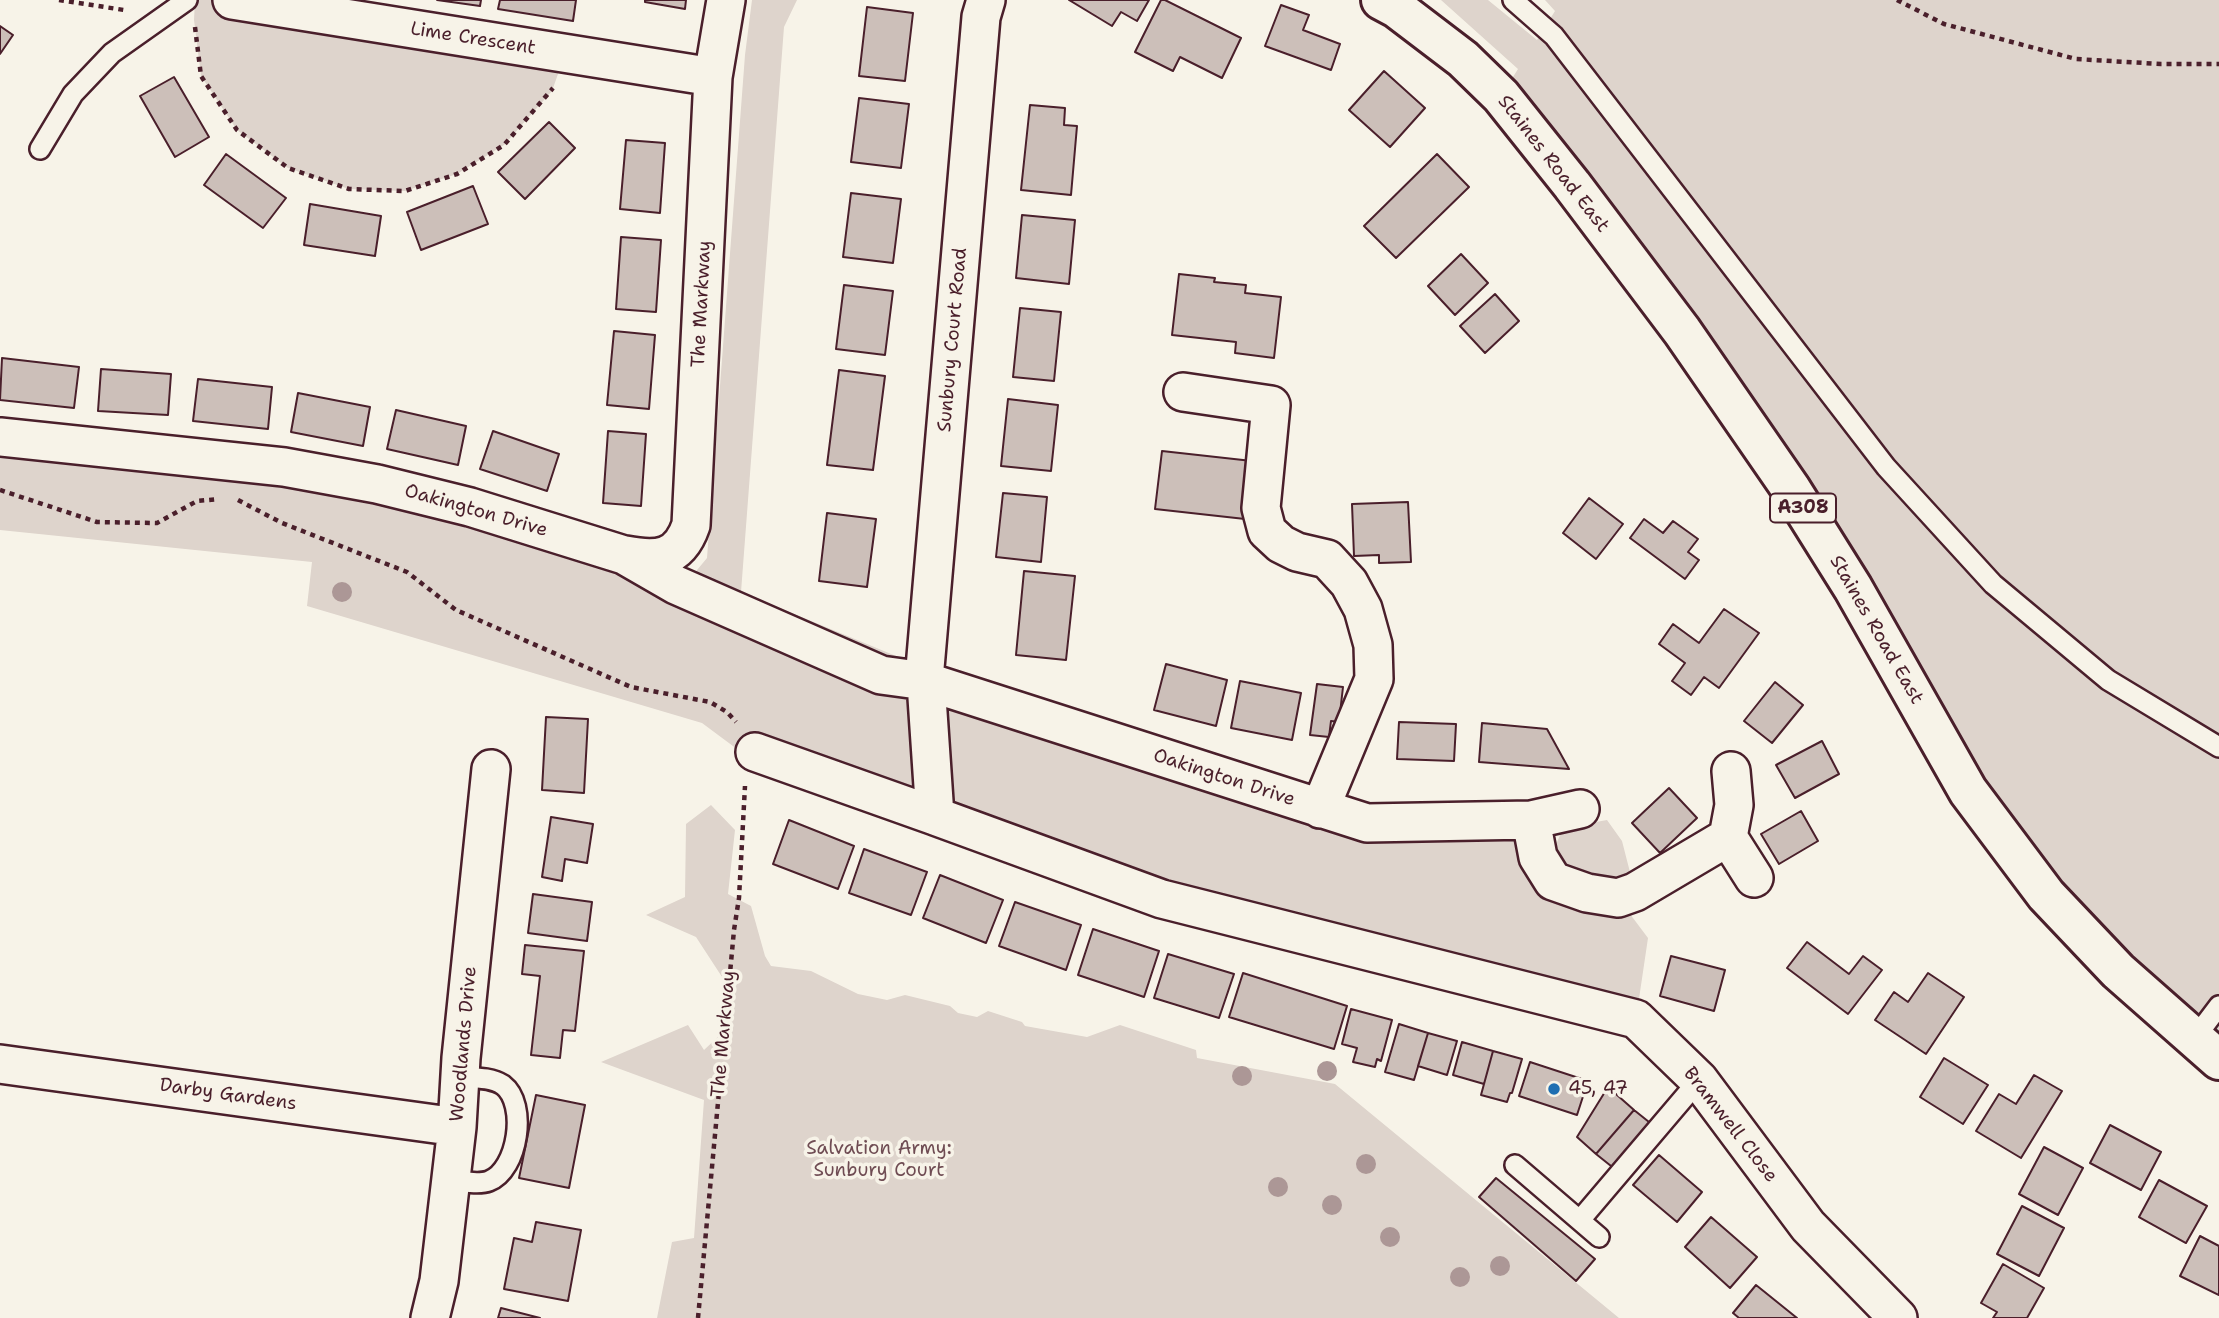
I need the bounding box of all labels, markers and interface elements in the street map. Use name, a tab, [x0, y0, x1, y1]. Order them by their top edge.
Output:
street label: Lime Crescent	[409, 18, 537, 60]
street label: Staines Road East	[1492, 91, 1614, 237]
street label: The Markway	[687, 240, 717, 368]
street label: Sunbury Court Road	[934, 247, 972, 433]
street label: Oakington Drive	[402, 480, 550, 542]
road number: A308	[1770, 494, 1836, 522]
street label: Staines Road East	[1824, 552, 1928, 708]
street label: Oakington Drive	[1150, 744, 1298, 812]
street label: Woodlands Drive	[446, 965, 482, 1123]
street label: The Markway	[707, 970, 741, 1098]
street label: Bramwell Close	[1678, 1063, 1782, 1187]
street label: Darby Gardens	[158, 1074, 298, 1116]
place label: 45, 47	[1568, 1078, 1628, 1100]
marker: 45, 47	[1546, 1081, 1562, 1097]
park label: Salvation Army: Sunbury Court	[806, 1138, 952, 1182]

